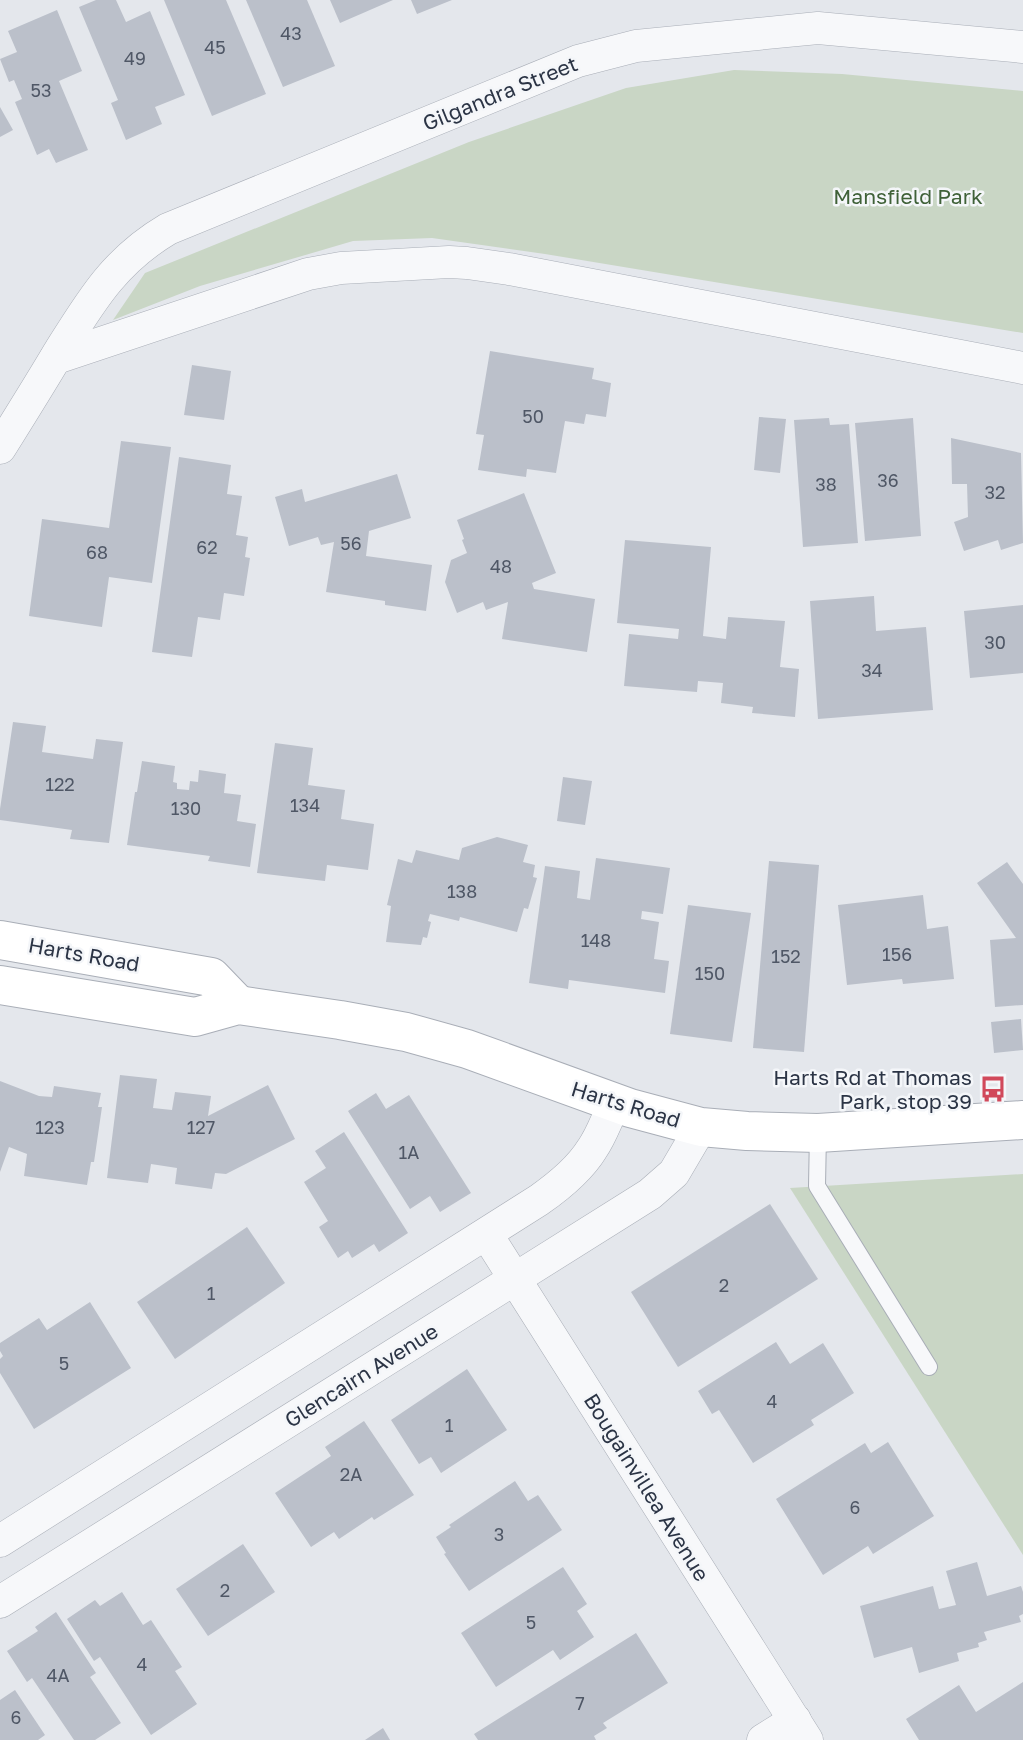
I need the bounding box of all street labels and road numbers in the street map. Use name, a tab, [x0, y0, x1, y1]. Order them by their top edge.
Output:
street label: Gilgandra Street	[419, 50, 581, 136]
street label: Harts Road	[26, 931, 142, 977]
street label: Harts Road	[568, 1075, 684, 1133]
street label: Glencairn Avenue	[280, 1317, 442, 1433]
street label: Bougainvillea Avenue	[579, 1388, 715, 1586]

